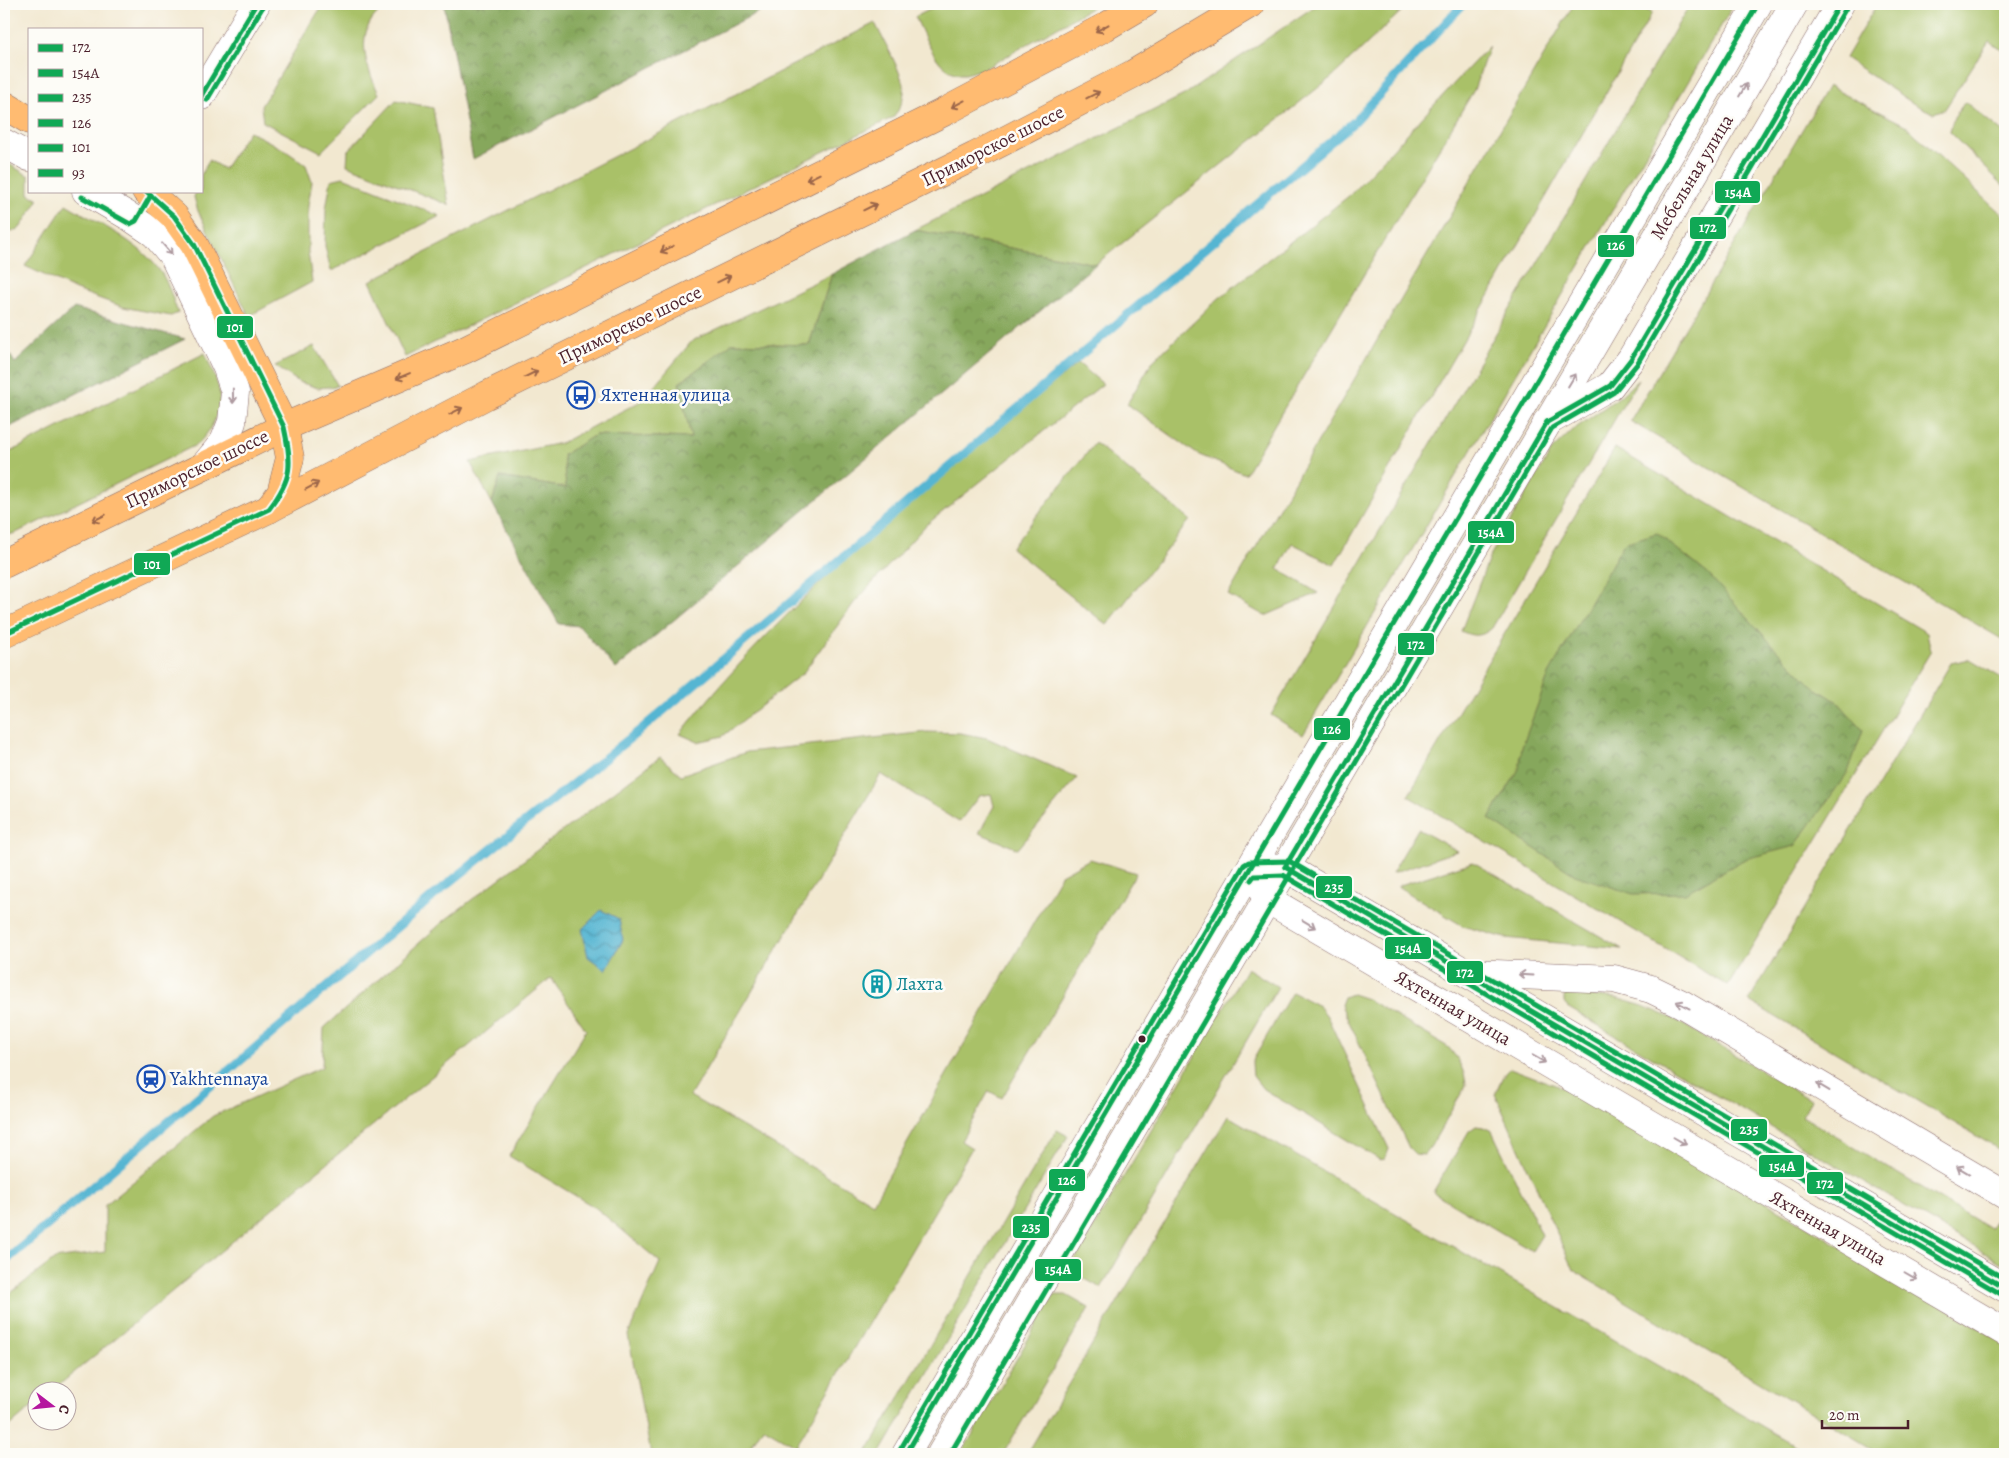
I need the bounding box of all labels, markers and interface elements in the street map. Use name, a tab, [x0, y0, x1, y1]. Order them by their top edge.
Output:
one-way arrow	[1095, 24, 1110, 34]
legend	[28, 28, 202, 192]
text: 172	[72, 37, 91, 57]
text: 154А	[72, 63, 99, 83]
one-way arrow	[1739, 83, 1749, 97]
text: 235	[72, 87, 92, 107]
one-way arrow	[1085, 90, 1100, 99]
street label: Приморское шоссе	[917, 99, 1069, 193]
one-way arrow	[951, 99, 966, 109]
street label: Мебельная улица	[1644, 109, 1740, 245]
text: 126	[72, 113, 91, 133]
text: 101	[72, 137, 90, 157]
text: 93	[72, 163, 85, 183]
one-way arrow	[806, 173, 821, 182]
line badge: 154А	[1714, 180, 1761, 204]
text: 154А	[1725, 183, 1751, 202]
one-way arrow	[862, 202, 877, 211]
line badge: 172	[1689, 216, 1727, 240]
text: 172	[1699, 218, 1717, 237]
line badge: 126	[1597, 234, 1635, 258]
text: 126	[1607, 236, 1626, 255]
one-way arrow	[161, 242, 173, 255]
one-way arrow	[660, 244, 675, 254]
one-way arrow	[716, 274, 731, 283]
street label: Приморское шоссе	[554, 279, 706, 371]
line badge: 101	[216, 315, 254, 339]
text: 101	[226, 318, 244, 337]
one-way arrow	[523, 369, 538, 378]
one-way arrow	[396, 372, 411, 382]
one-way arrow	[1567, 373, 1577, 388]
bus stop icon: Яхтенная улица	[566, 380, 596, 410]
place label: Яхтенная улица	[600, 382, 731, 408]
one-way arrow	[229, 387, 238, 403]
one-way arrow	[448, 406, 463, 415]
street label: Приморское шоссе	[121, 423, 273, 515]
one-way arrow	[304, 481, 319, 491]
one-way arrow	[92, 513, 107, 523]
line badge: 154А	[1467, 520, 1515, 544]
text: 154А	[1478, 523, 1504, 542]
line badge: 101	[133, 552, 171, 576]
text: 101	[143, 555, 161, 574]
line badge: 172	[1397, 632, 1435, 656]
text: 172	[1407, 635, 1425, 654]
line badge: 126	[1313, 717, 1351, 741]
text: 126	[1323, 720, 1342, 739]
line badge: 235	[1315, 875, 1353, 899]
text: 235	[1325, 878, 1343, 897]
one-way arrow	[1301, 919, 1315, 929]
line badge: 154А	[1384, 936, 1432, 960]
text: 154А	[1395, 939, 1421, 958]
line badge: 172	[1446, 960, 1484, 984]
text: 172	[1456, 963, 1474, 982]
street label: Яхтенная улица	[1390, 964, 1516, 1052]
building icon: Лахта	[862, 969, 892, 999]
place label: Лахта	[896, 971, 944, 997]
one-way arrow	[1518, 971, 1534, 980]
one-way arrow	[1676, 1000, 1691, 1009]
unlabelled marker	[1137, 1034, 1147, 1044]
one-way arrow	[1532, 1054, 1547, 1064]
station icon: Yakhtennaya	[136, 1064, 166, 1094]
place label: Yakhtennaya	[169, 1066, 269, 1092]
one-way arrow	[1817, 1082, 1831, 1092]
line badge: 235	[1730, 1118, 1768, 1142]
text: 235	[1740, 1120, 1758, 1139]
one-way arrow	[1672, 1136, 1687, 1146]
line badge: 154А	[1758, 1154, 1805, 1178]
text: 154А	[1769, 1157, 1795, 1176]
one-way arrow	[1957, 1164, 1971, 1174]
line badge: 126	[1048, 1168, 1086, 1192]
text: 126	[1058, 1171, 1077, 1190]
line badge: 172	[1806, 1171, 1844, 1195]
text: 172	[1816, 1174, 1834, 1193]
street label: Яхтенная улица	[1765, 1184, 1891, 1272]
line badge: 235	[1012, 1215, 1050, 1239]
text: 235	[1022, 1218, 1040, 1237]
line badge: 154А	[1034, 1258, 1082, 1282]
text: 154А	[1045, 1260, 1071, 1279]
one-way arrow	[1903, 1272, 1917, 1282]
north arrow	[28, 1380, 78, 1430]
scale bar	[1822, 1398, 1908, 1430]
text: С	[54, 1403, 74, 1417]
text: 20 m	[1829, 1405, 1860, 1425]

